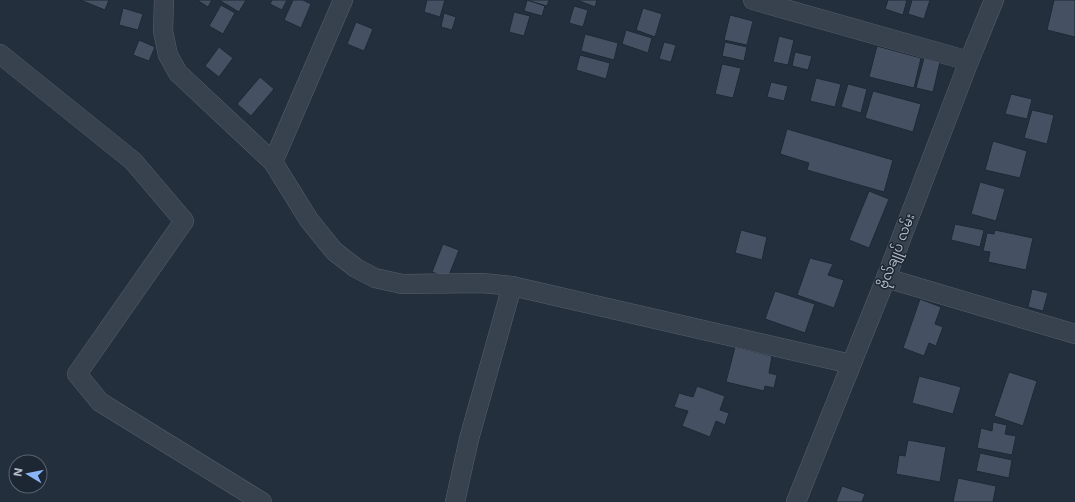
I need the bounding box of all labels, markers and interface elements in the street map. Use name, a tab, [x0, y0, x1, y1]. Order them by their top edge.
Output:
street label: ဗိုလ်ချုပ် လမ်း	[874, 211, 920, 292]
north arrow	[8, 454, 48, 494]
text: N	[11, 467, 26, 478]

